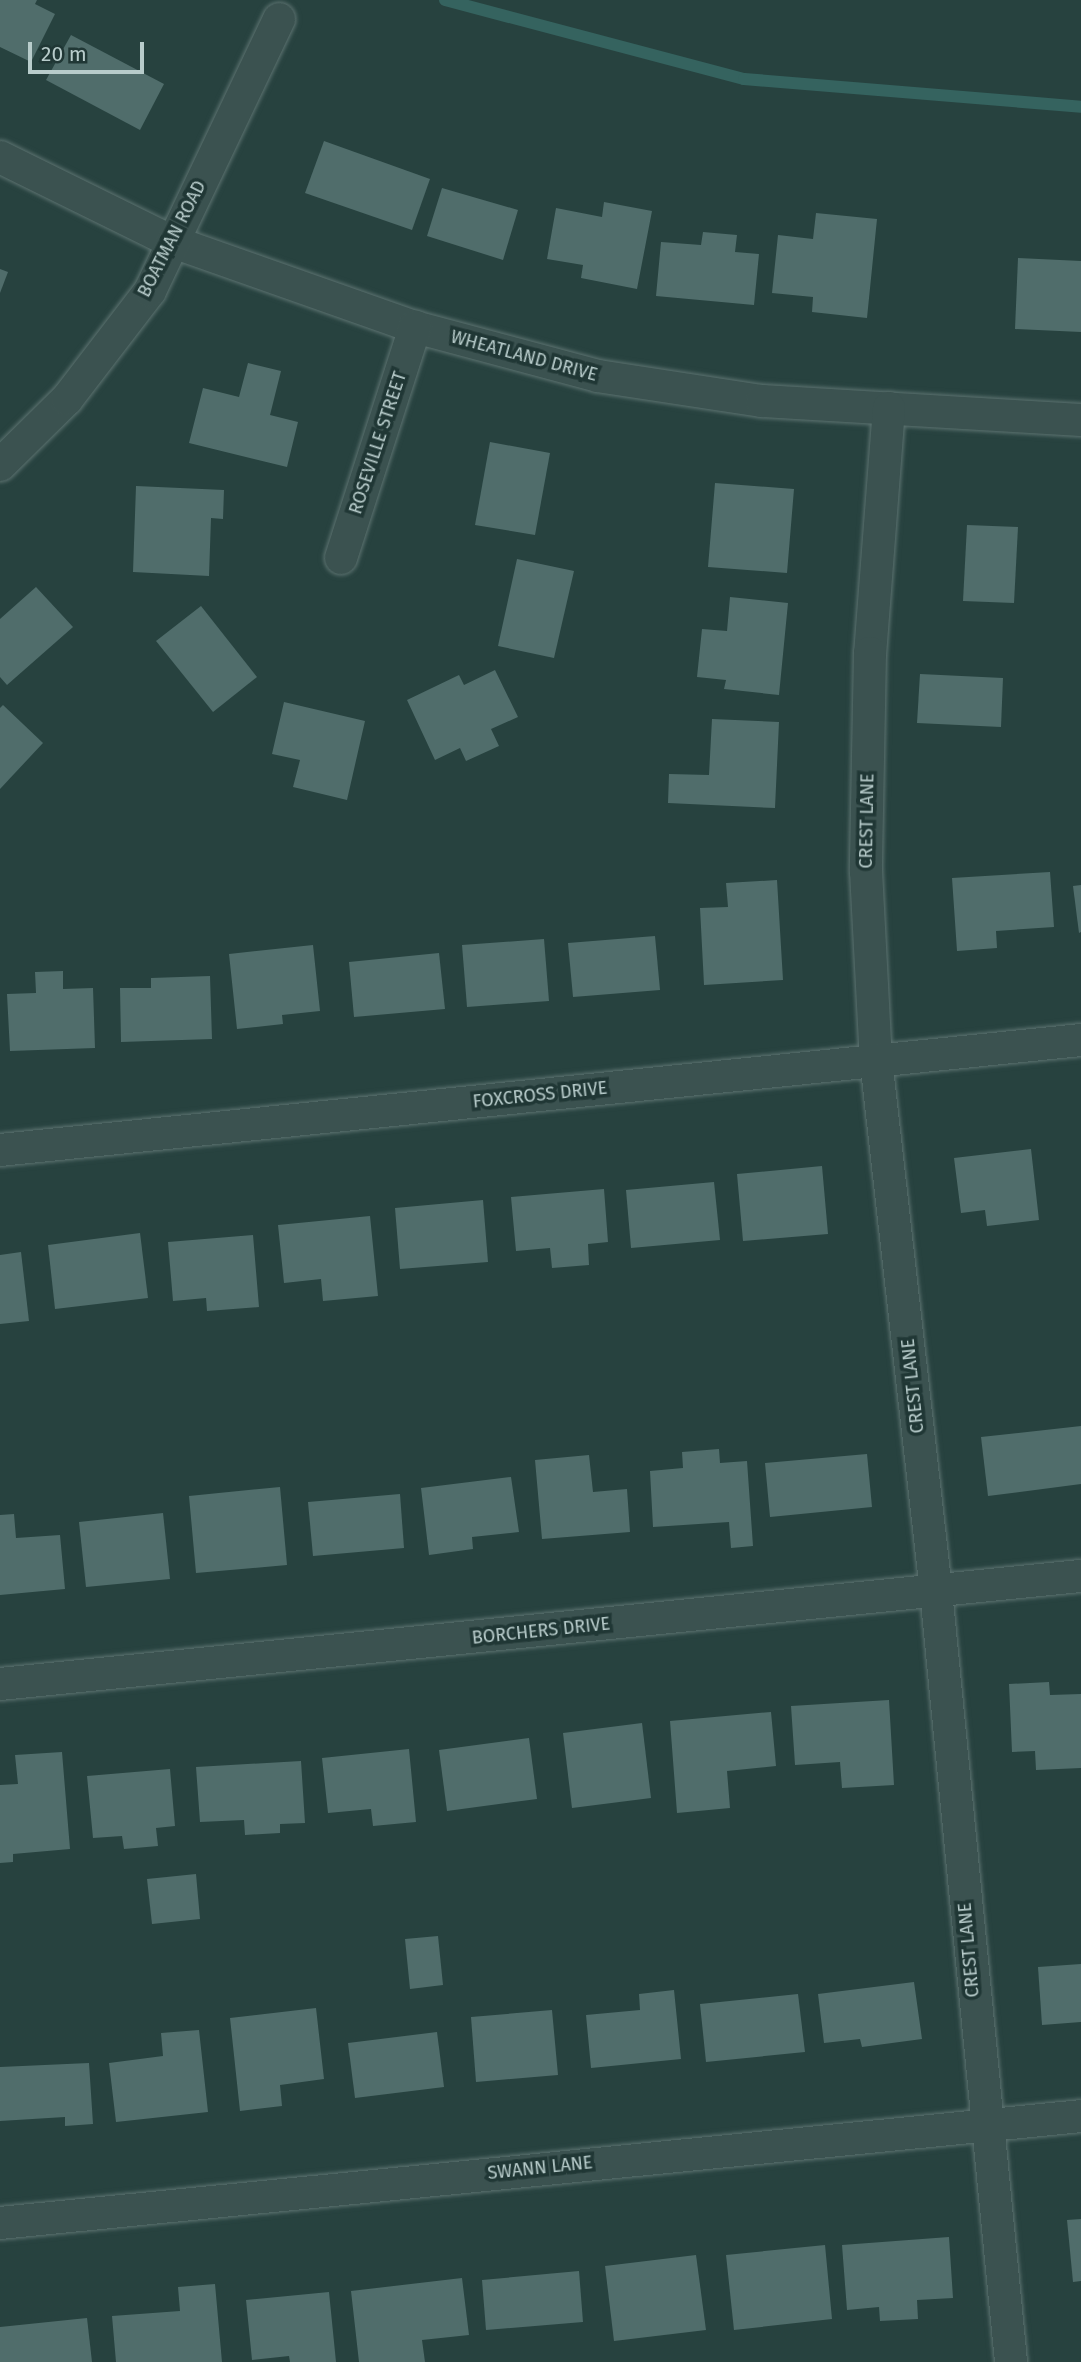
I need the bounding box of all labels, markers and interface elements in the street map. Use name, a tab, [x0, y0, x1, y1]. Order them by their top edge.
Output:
scale bar	[32, 28, 147, 72]
text: 20 m	[41, 41, 87, 67]
street label: BOATMAN ROAD	[133, 177, 211, 301]
street label: WHEATLAND DRIVE	[448, 326, 600, 386]
street label: ROSEVILLE STREET	[345, 369, 411, 517]
street label: CREST LANE	[855, 773, 879, 869]
street label: FOXCROSS DRIVE	[472, 1077, 608, 1113]
street label: CREST LANE	[897, 1338, 929, 1434]
street label: BORCHERS DRIVE	[471, 1613, 611, 1649]
street label: CREST LANE	[954, 1902, 984, 1998]
street label: SWANN LANE	[486, 2152, 594, 2184]

